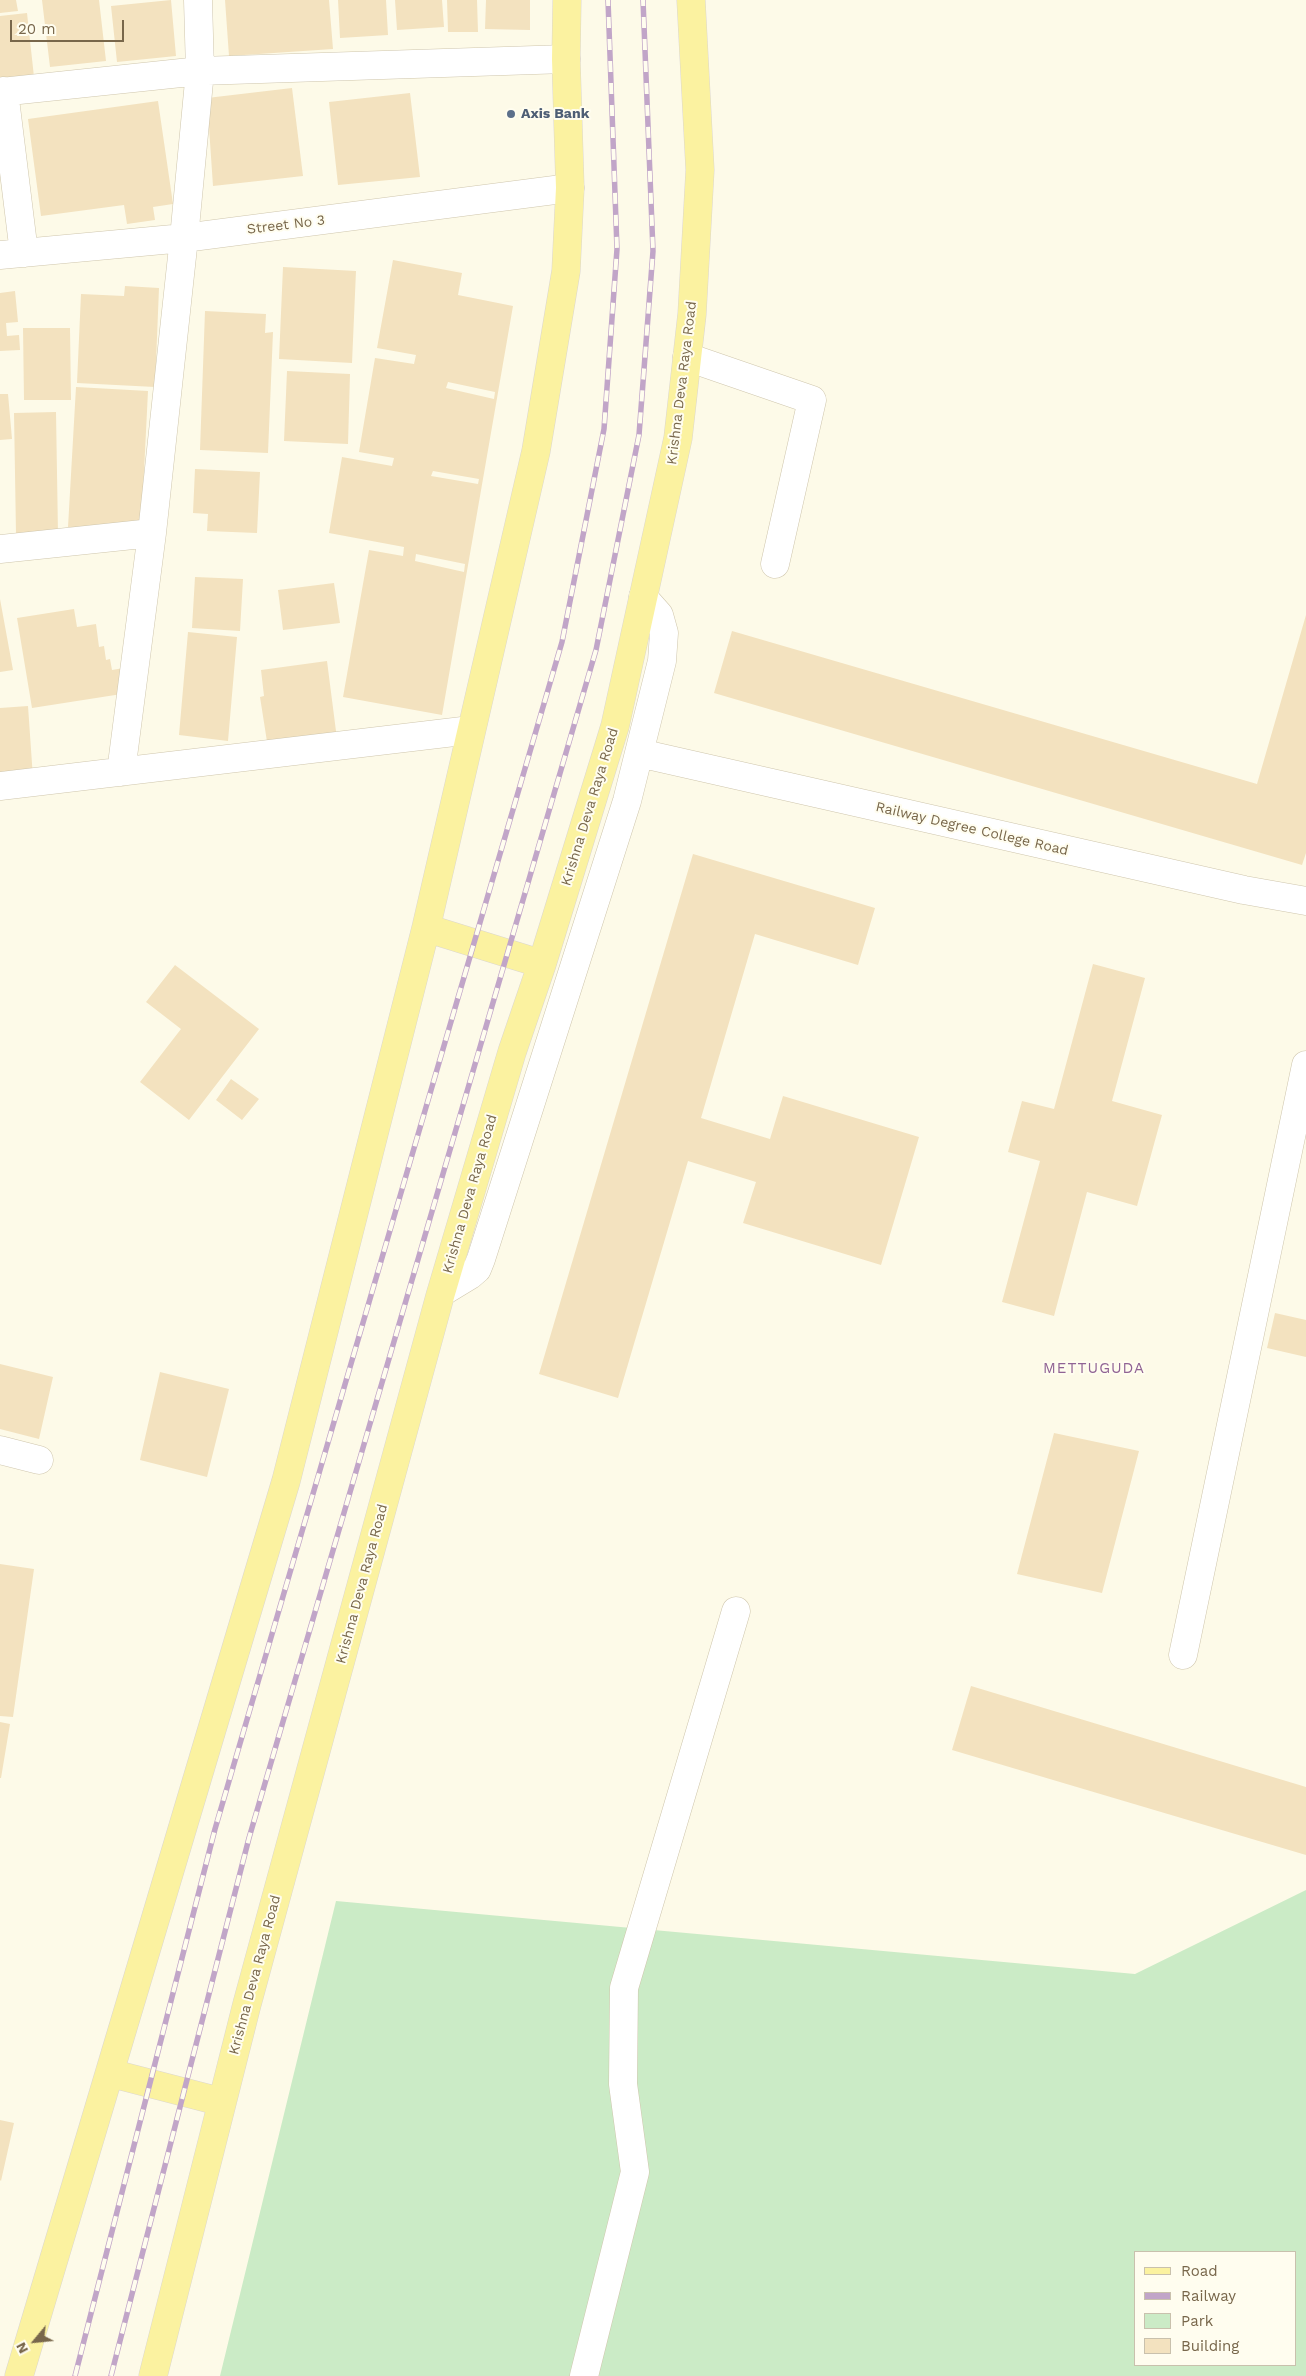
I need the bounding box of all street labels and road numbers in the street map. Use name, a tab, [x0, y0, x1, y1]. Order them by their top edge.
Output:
street label: Street No 3	[246, 212, 326, 238]
street label: Krishna Deva Raya Road	[664, 300, 700, 466]
street label: Krishna Deva Raya Road	[558, 726, 622, 888]
street label: Railway Degree College Road	[874, 799, 1070, 859]
street label: Krishna Deva Raya Road	[439, 1113, 501, 1275]
street label: Krishna Deva Raya Road	[333, 1502, 391, 1666]
street label: Krishna Deva Raya Road	[226, 1893, 284, 2057]

